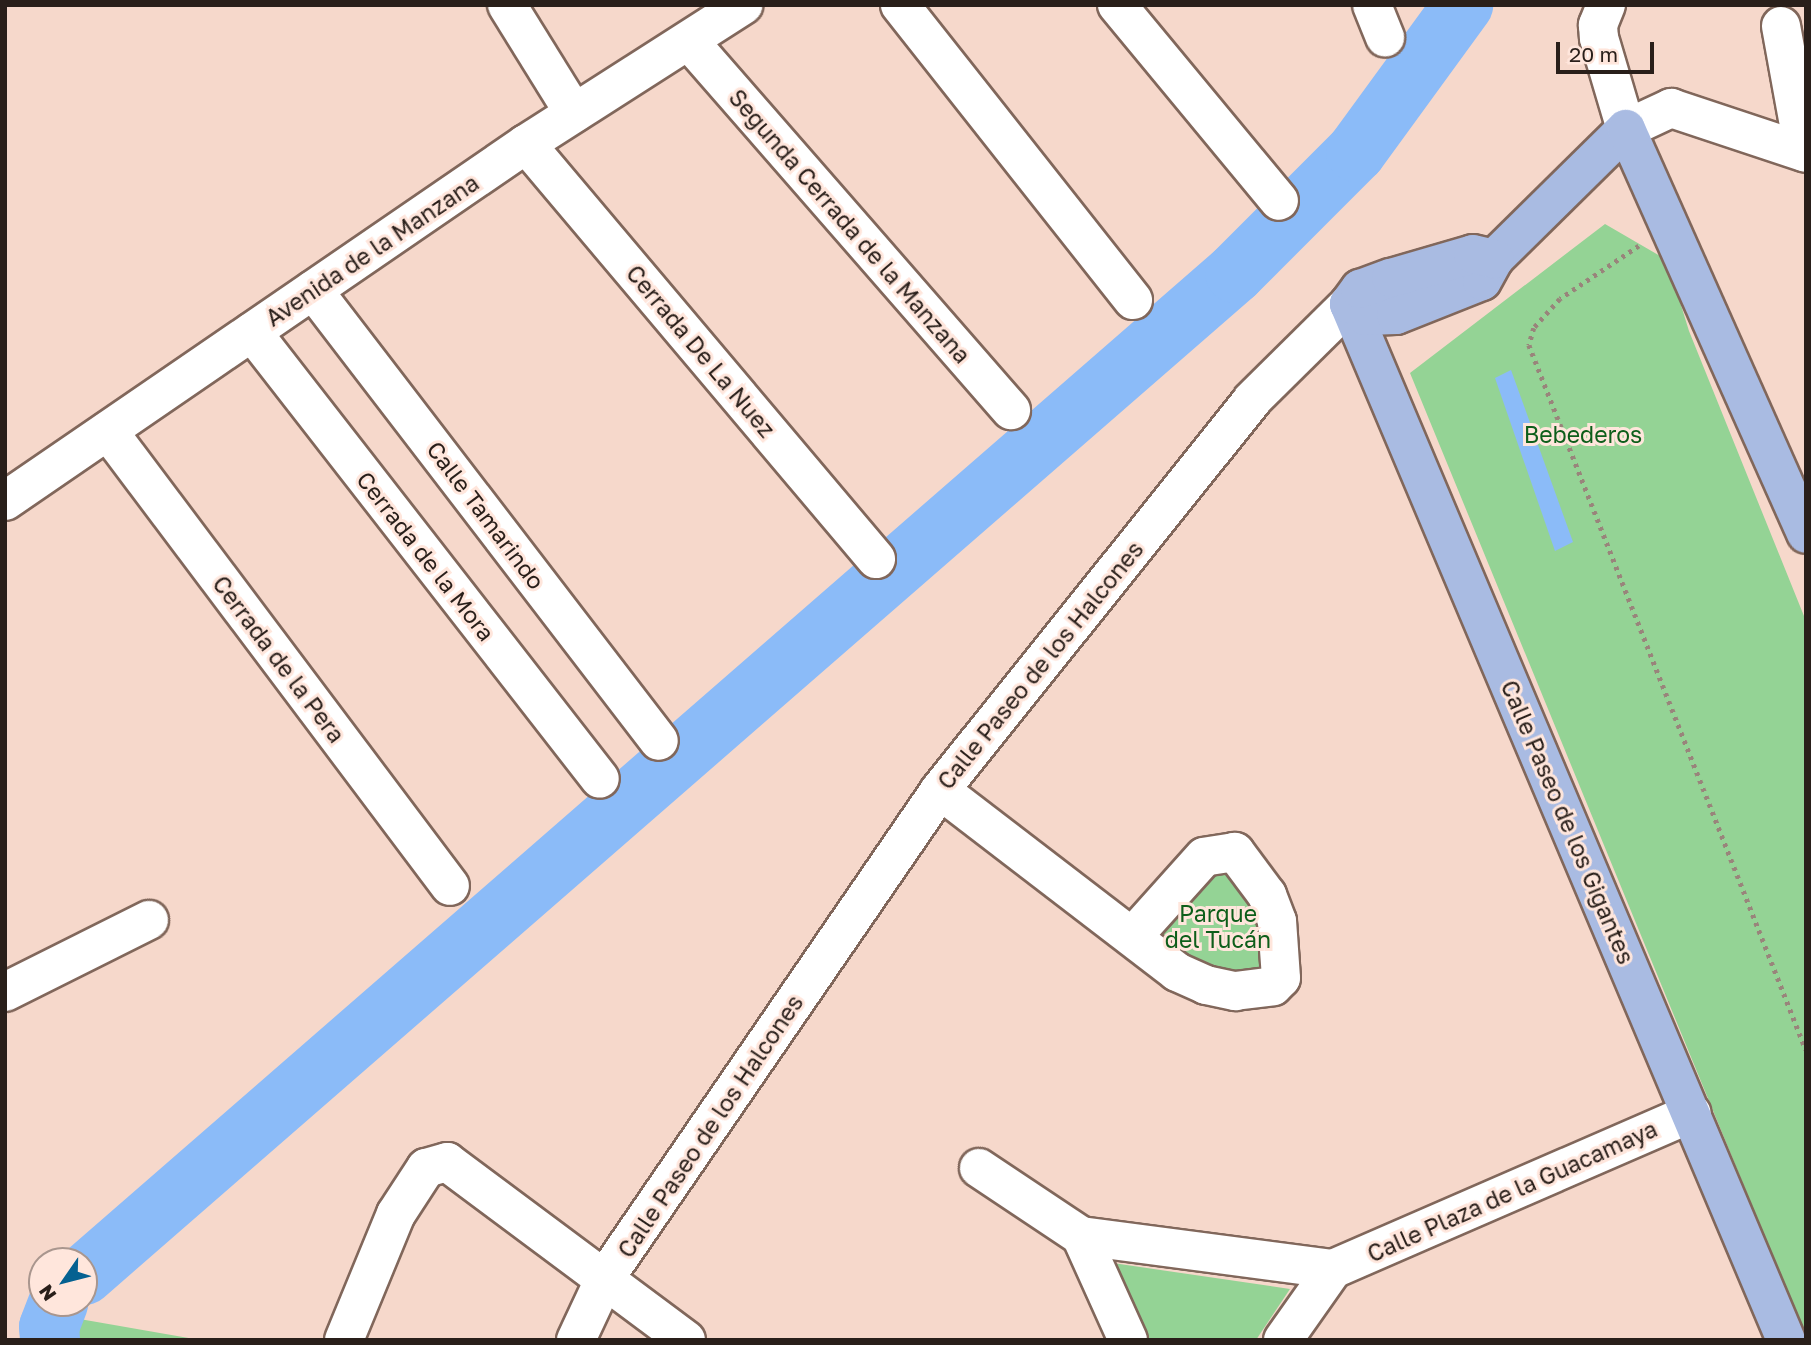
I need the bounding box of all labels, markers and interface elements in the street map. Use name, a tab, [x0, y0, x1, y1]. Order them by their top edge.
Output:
scale bar	[1559, 28, 1657, 72]
text: 20 m	[1569, 41, 1618, 67]
street label: Segunda Cerrada de la Manzana	[724, 83, 976, 369]
street label: Avenida de la Manzana	[260, 168, 484, 332]
street label: Cerrada De La Nuez	[621, 259, 781, 443]
park label: Bebederos	[1524, 420, 1642, 448]
street label: Calle Tamarindo	[421, 436, 551, 594]
street label: Cerrada de la Mora	[351, 466, 501, 646]
street label: Calle Paseo de los Halcones	[931, 536, 1149, 794]
street label: Cerrada de la Pera	[207, 570, 351, 748]
street label: Calle Paseo de los Gigantes	[1496, 676, 1640, 968]
park label: Parque del Tucán	[1165, 899, 1271, 953]
street label: Calle Paseo de los Halcones	[612, 989, 808, 1263]
street label: Calle Plaza de la Guacamaya	[1363, 1114, 1661, 1268]
north arrow	[28, 1247, 98, 1317]
text: N	[33, 1281, 61, 1306]

